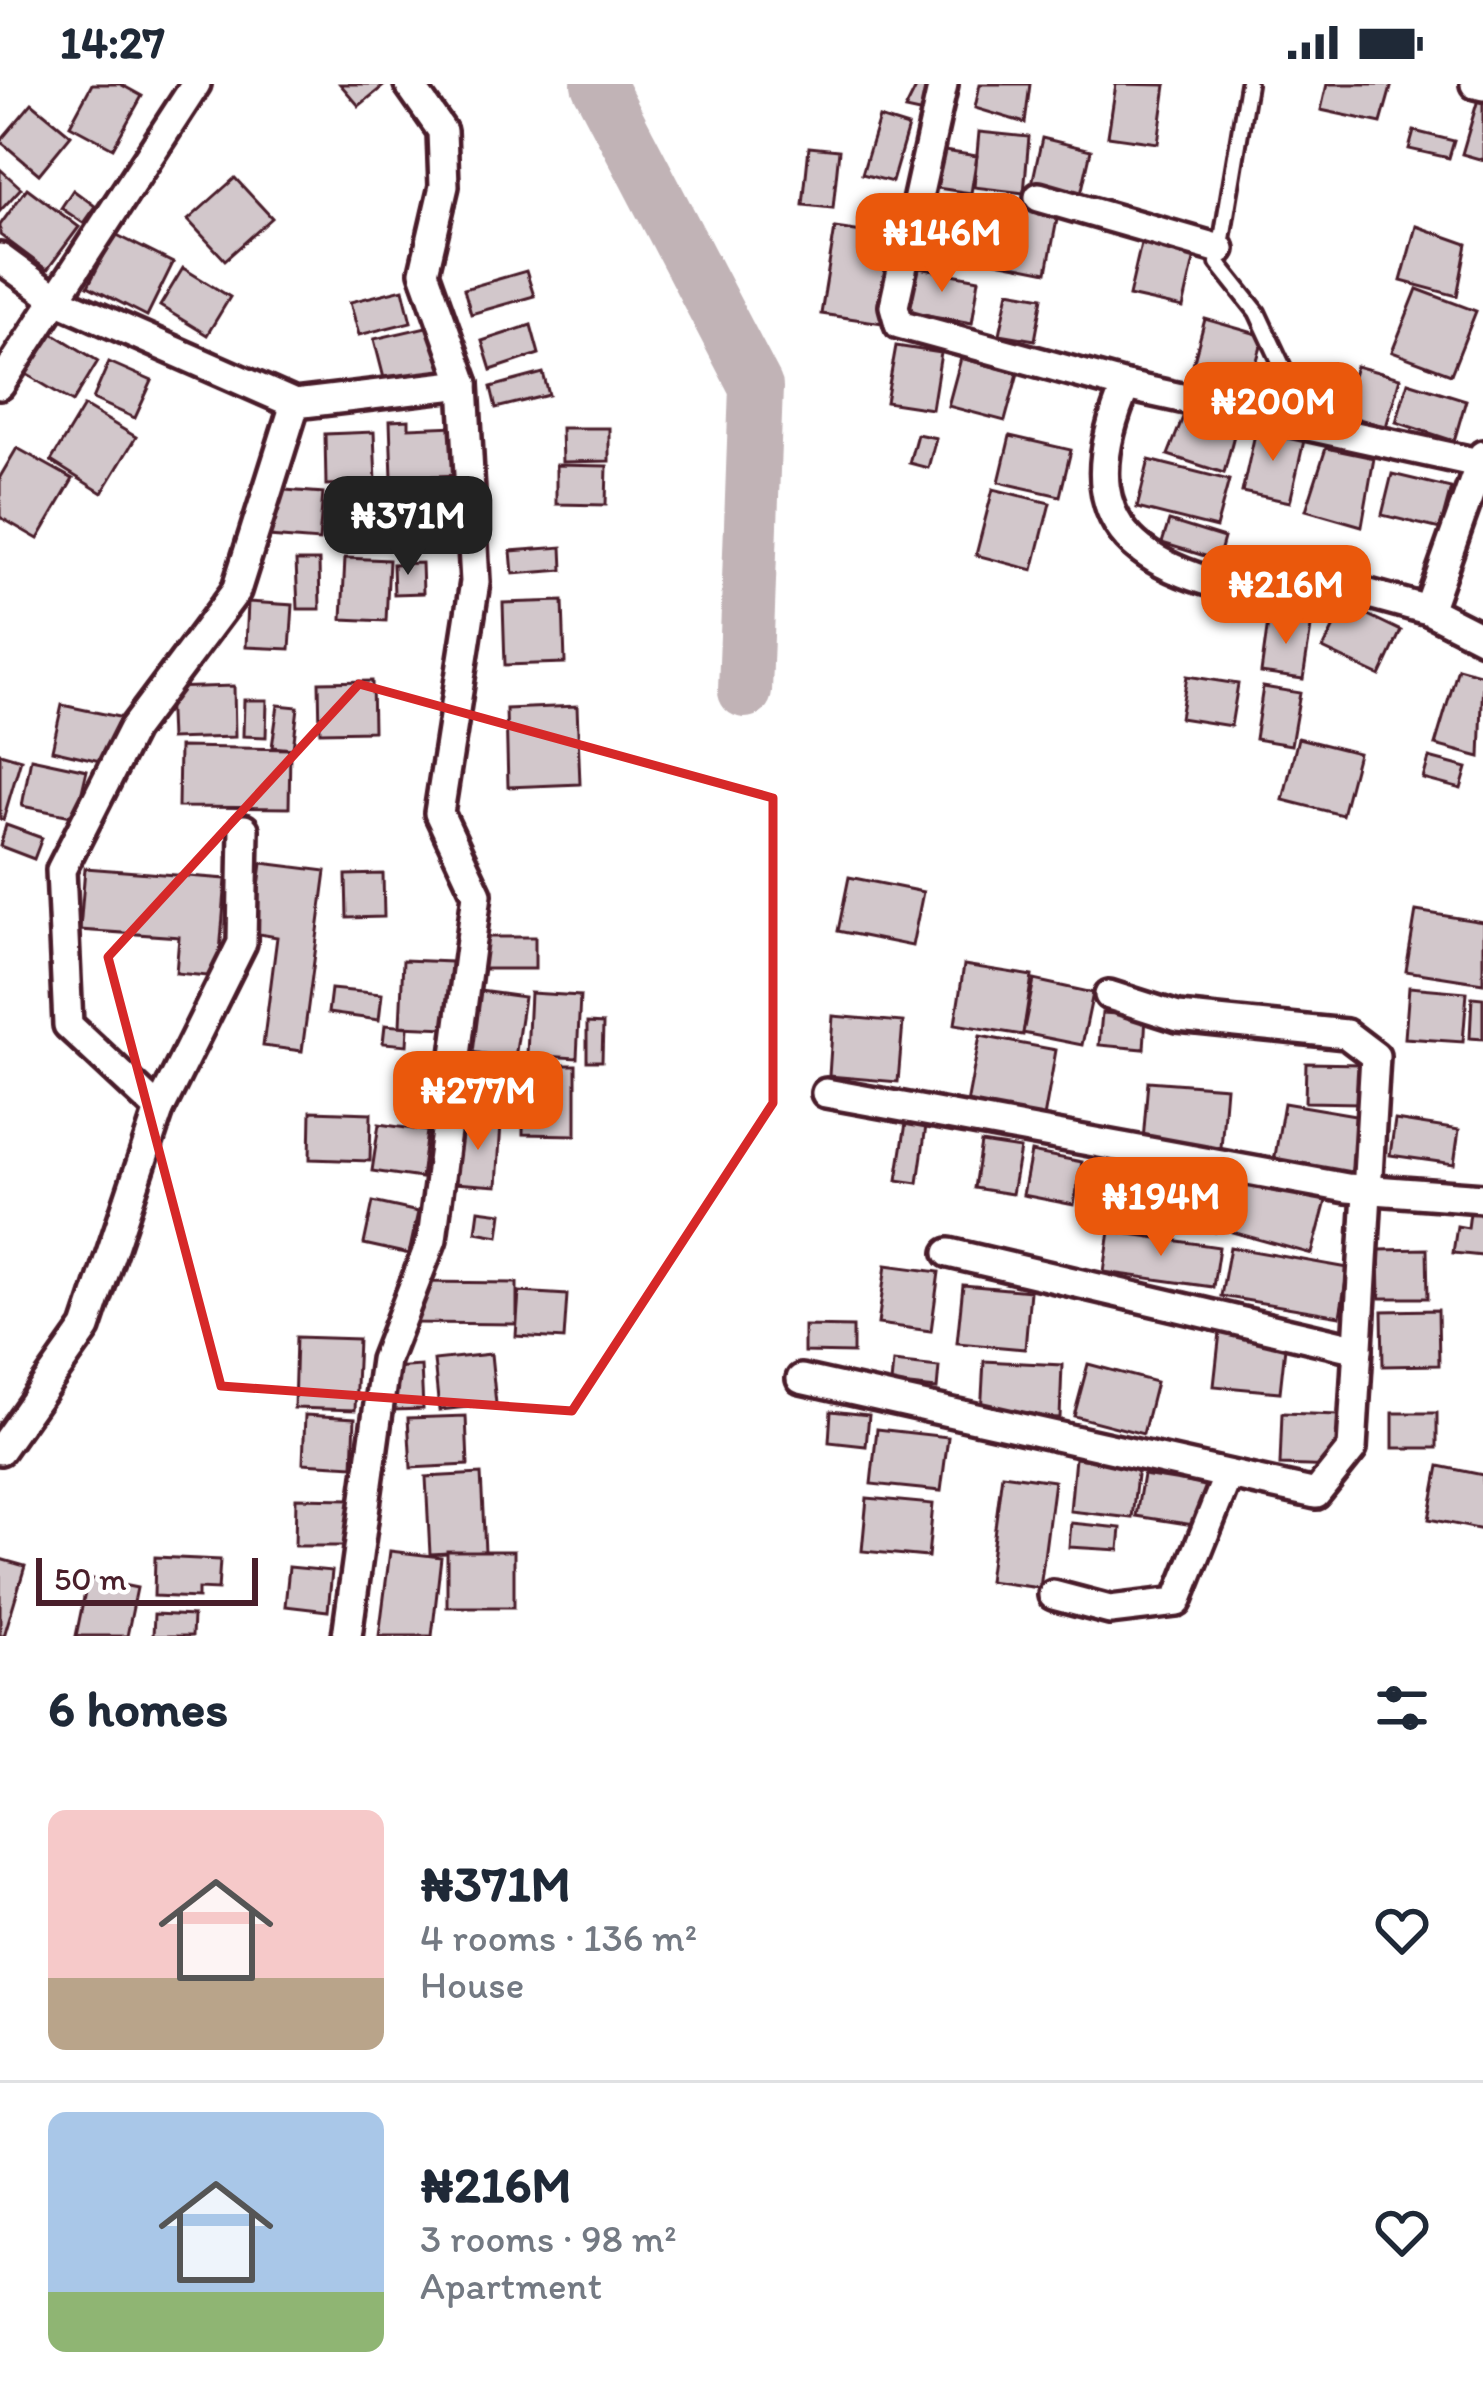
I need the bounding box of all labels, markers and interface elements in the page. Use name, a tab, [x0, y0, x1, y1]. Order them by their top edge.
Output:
text: 14:27	[60, 15, 165, 69]
pin: ₦146M	[858, 193, 1026, 295]
text: ₦146M	[883, 208, 1001, 255]
pin: ₦200M	[1189, 362, 1357, 464]
text: ₦200M	[1210, 377, 1336, 424]
pin: ₦371M	[324, 476, 492, 578]
text: ₦371M	[350, 491, 466, 538]
pin: ₦216M	[1202, 545, 1370, 647]
text: ₦216M	[1228, 560, 1344, 607]
pin: ₦277M	[394, 1051, 562, 1153]
text: ₦277M	[420, 1066, 536, 1113]
pin: ₦194M	[1077, 1157, 1245, 1259]
text: ₦194M	[1102, 1172, 1220, 1219]
scale bar	[36, 1552, 258, 1605]
text: 50 m	[54, 1559, 127, 1598]
icon: filters	[1369, 1675, 1435, 1741]
text: 6 homes	[48, 1678, 228, 1739]
text: ₦371M	[420, 1853, 571, 1914]
icon: home	[144, 1858, 288, 2002]
icon: heart	[1369, 1897, 1435, 1963]
text: 4 rooms · 136 m²	[420, 1914, 697, 1961]
text: House	[420, 1961, 524, 2008]
text: ₦216M	[420, 2154, 572, 2215]
icon: home	[144, 2160, 288, 2304]
icon: heart	[1369, 2199, 1435, 2265]
text: 3 rooms · 98 m²	[420, 2215, 677, 2262]
text: Apartment	[420, 2262, 602, 2309]

